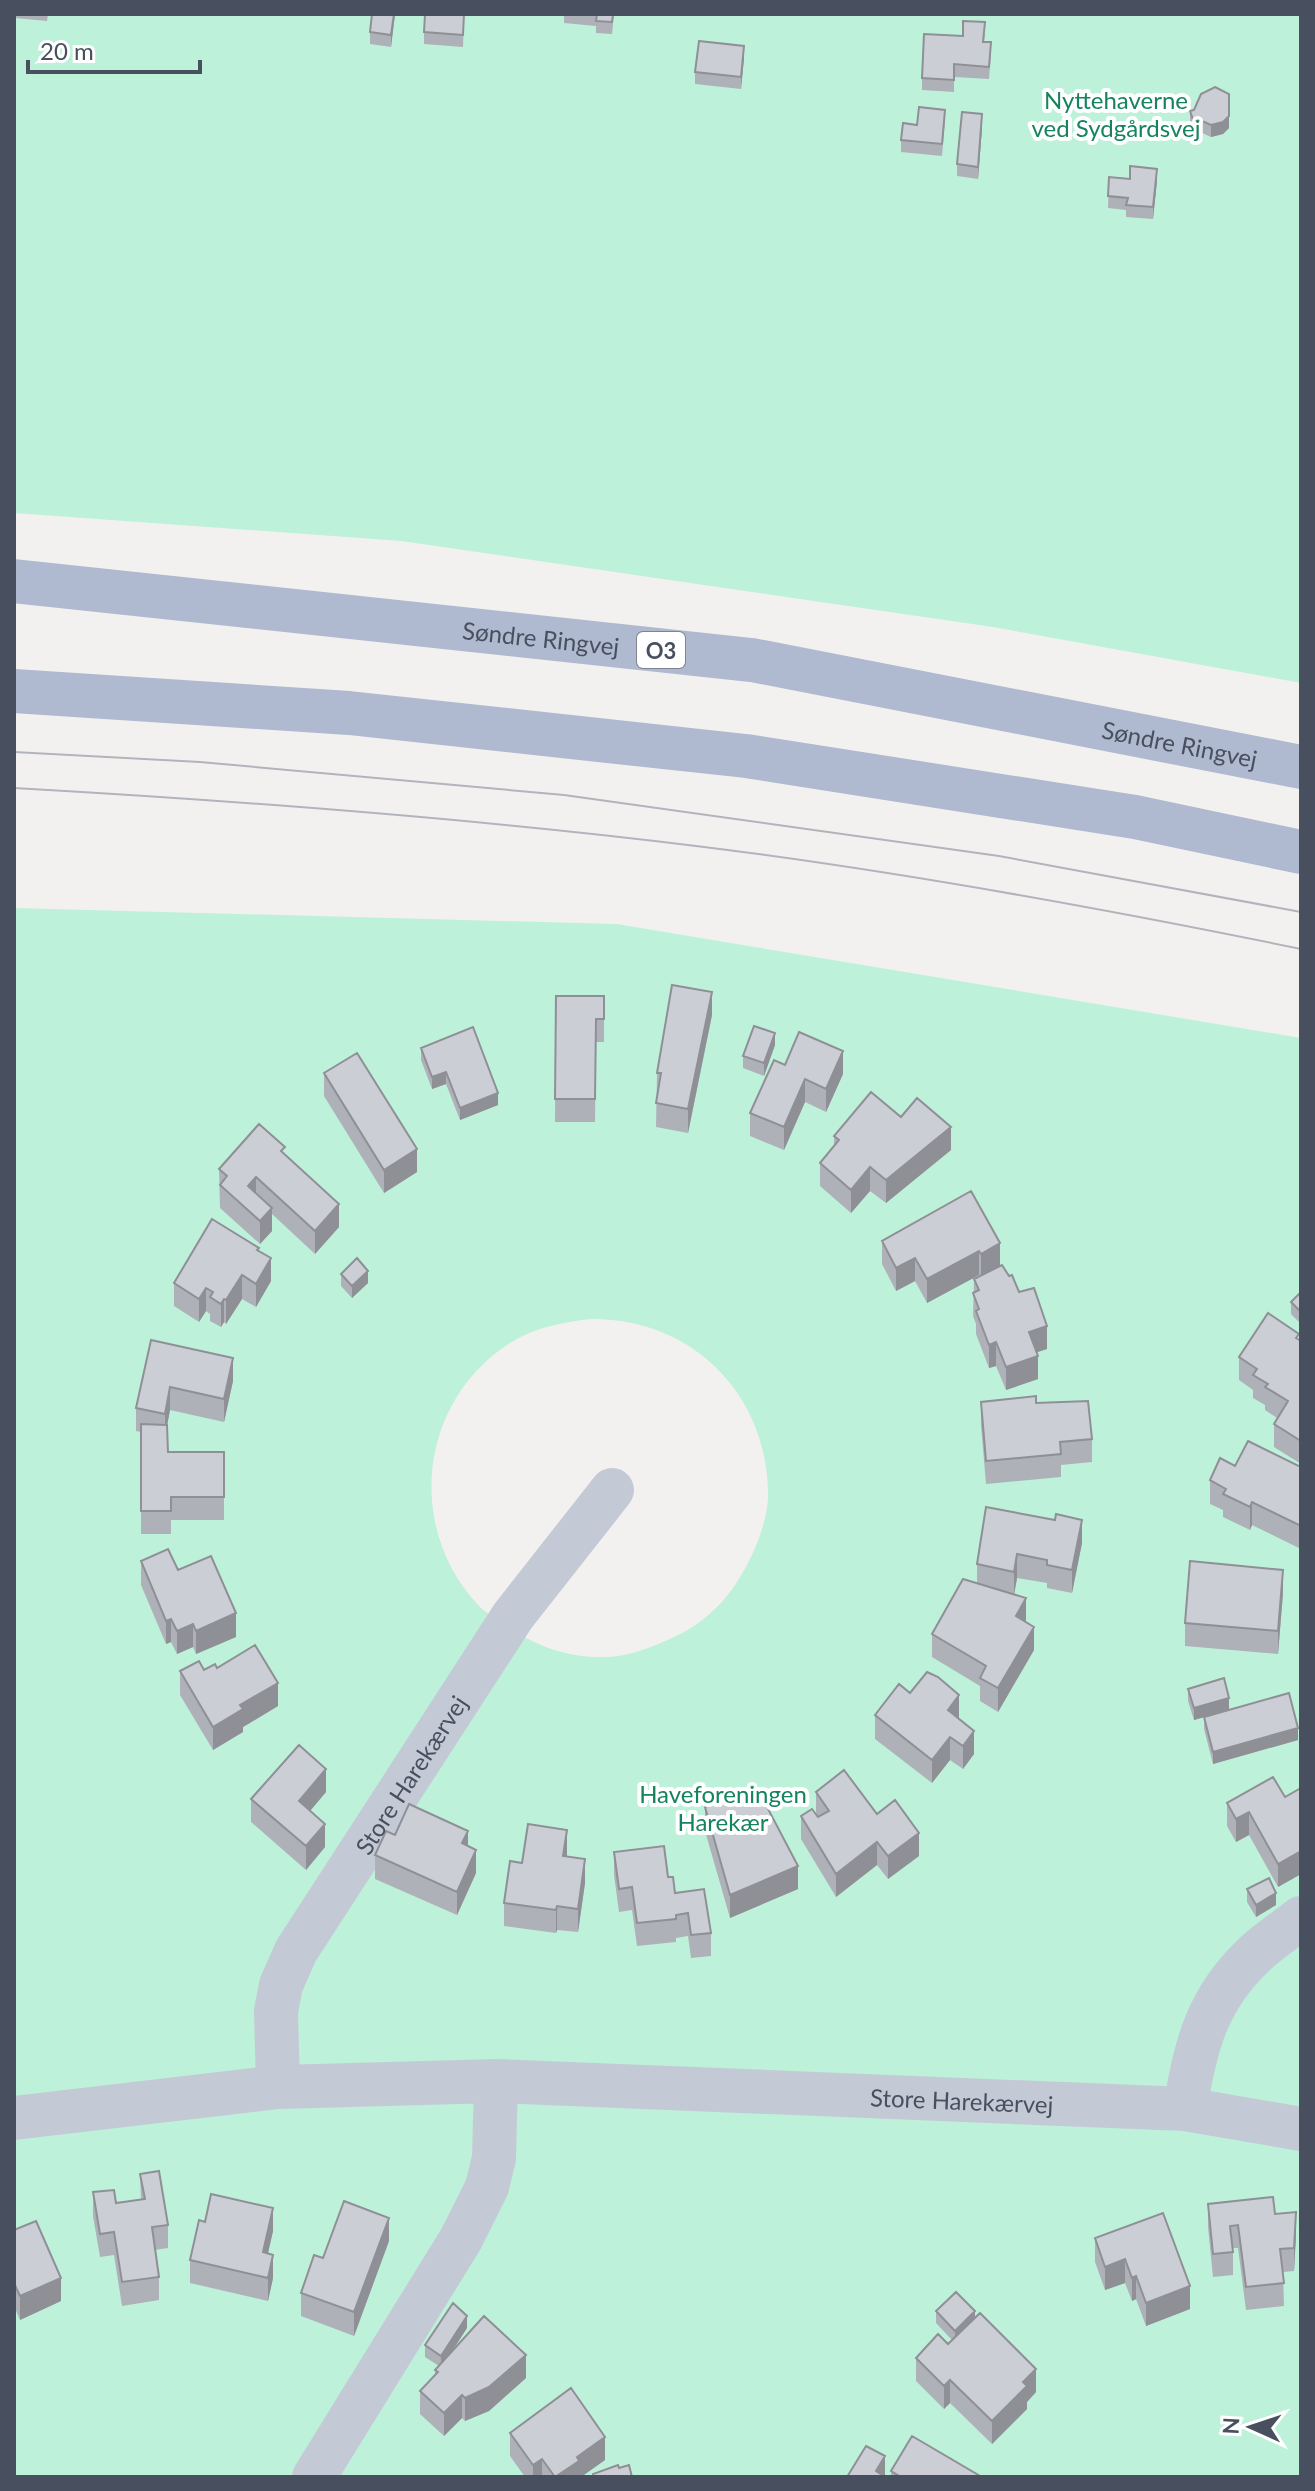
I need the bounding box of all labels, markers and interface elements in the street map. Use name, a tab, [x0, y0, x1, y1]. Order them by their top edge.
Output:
scale bar	[28, 24, 200, 74]
text: 20 m	[40, 36, 94, 65]
park label: Nyttehaverne ved Sydgårdsvej	[1032, 85, 1201, 142]
street label: Søndre Ringvej	[461, 615, 621, 660]
road number: O3	[637, 632, 685, 668]
street label: Søndre Ringvej	[1100, 714, 1260, 773]
street label: Store Harekærvej	[348, 1690, 472, 1859]
park label: Haveforeningen Harekær	[639, 1779, 807, 1836]
street label: Store Harekærvej	[870, 2082, 1054, 2118]
north arrow	[1211, 2387, 1291, 2467]
text: N	[1217, 2417, 1244, 2435]

